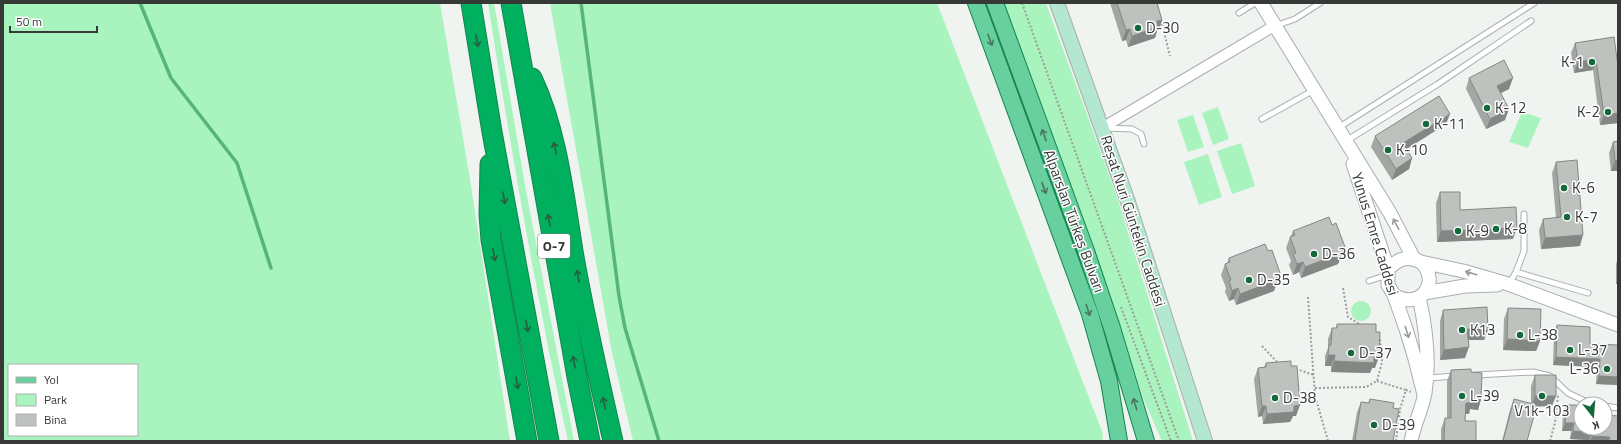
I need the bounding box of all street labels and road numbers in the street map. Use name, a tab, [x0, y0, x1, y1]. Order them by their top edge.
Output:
street label: Reşat Nuri Güntekin Caddesi	[1095, 132, 1172, 309]
street label: Alparslan Türkeş Bulvarı	[1038, 146, 1111, 296]
street label: Yunus Emre Caddesi	[1346, 169, 1405, 298]
road number: O-7	[538, 234, 570, 258]

